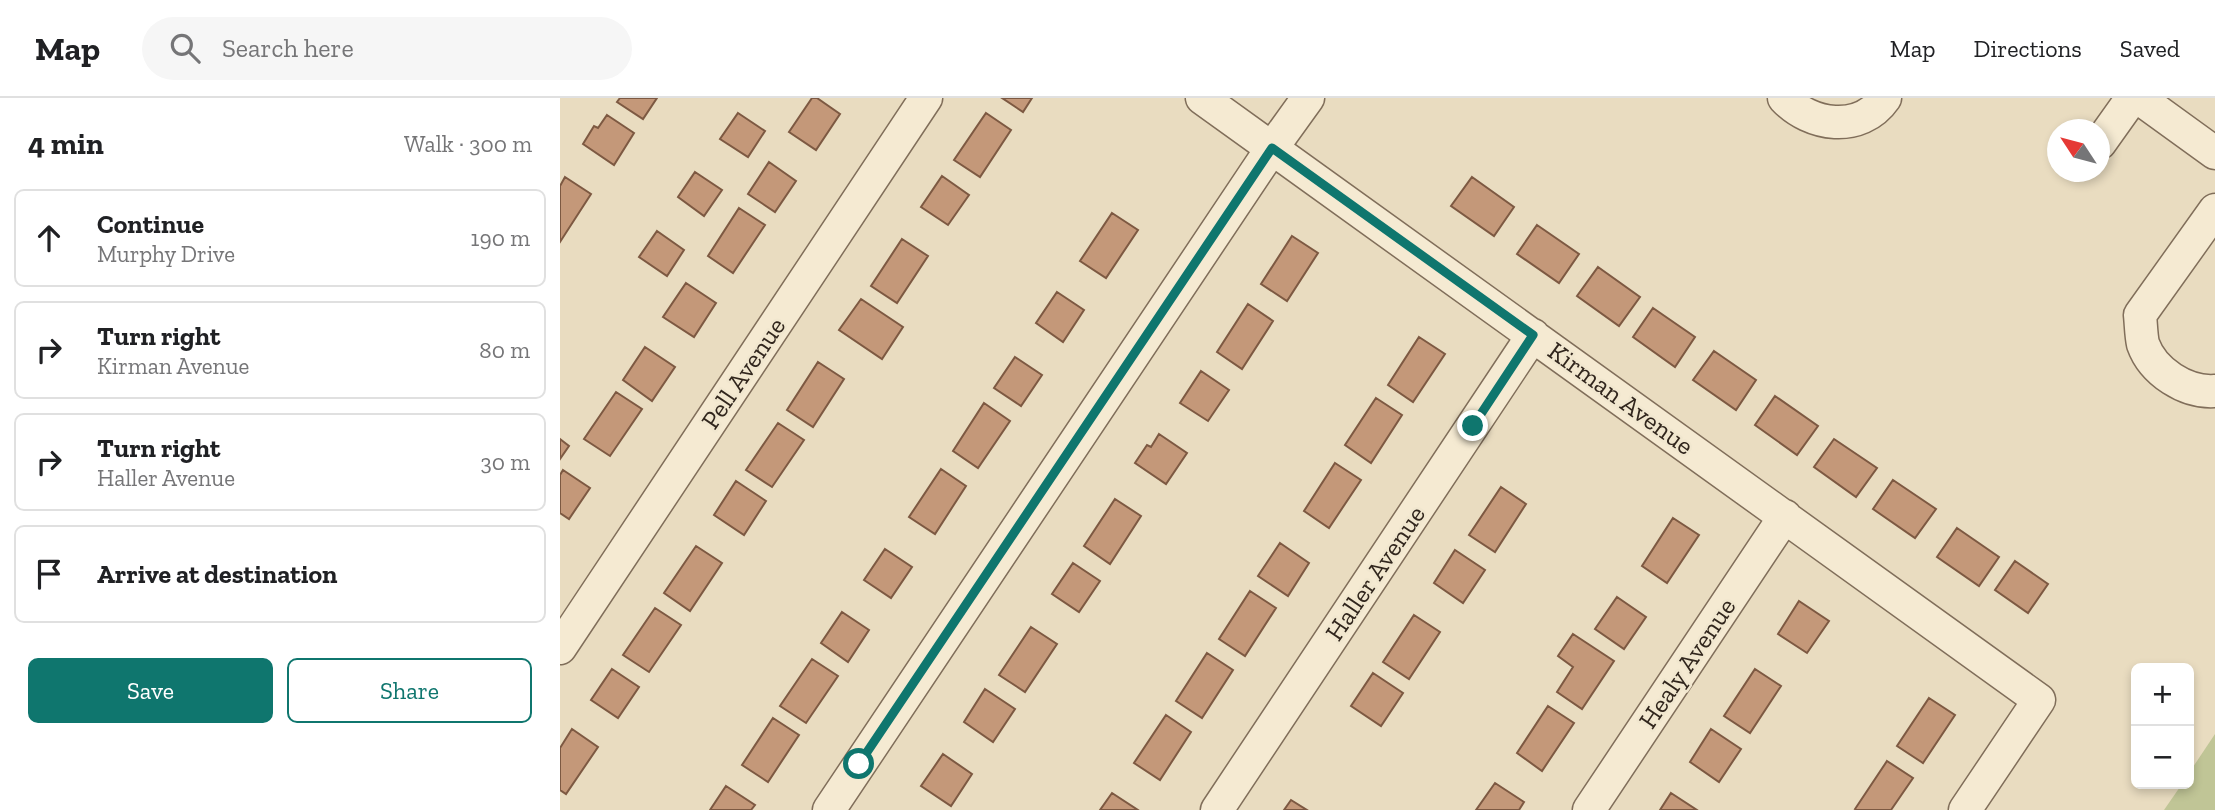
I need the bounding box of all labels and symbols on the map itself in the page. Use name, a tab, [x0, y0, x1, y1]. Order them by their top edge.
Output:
north arrow	[2047, 119, 2110, 182]
street label: Pell Avenue	[694, 311, 792, 435]
street label: Kirman Avenue	[1542, 334, 1700, 462]
route end	[1457, 410, 1488, 441]
street label: Haller Avenue	[1318, 499, 1432, 647]
street label: Healy Avenue	[1632, 592, 1742, 734]
route start	[843, 748, 874, 779]

